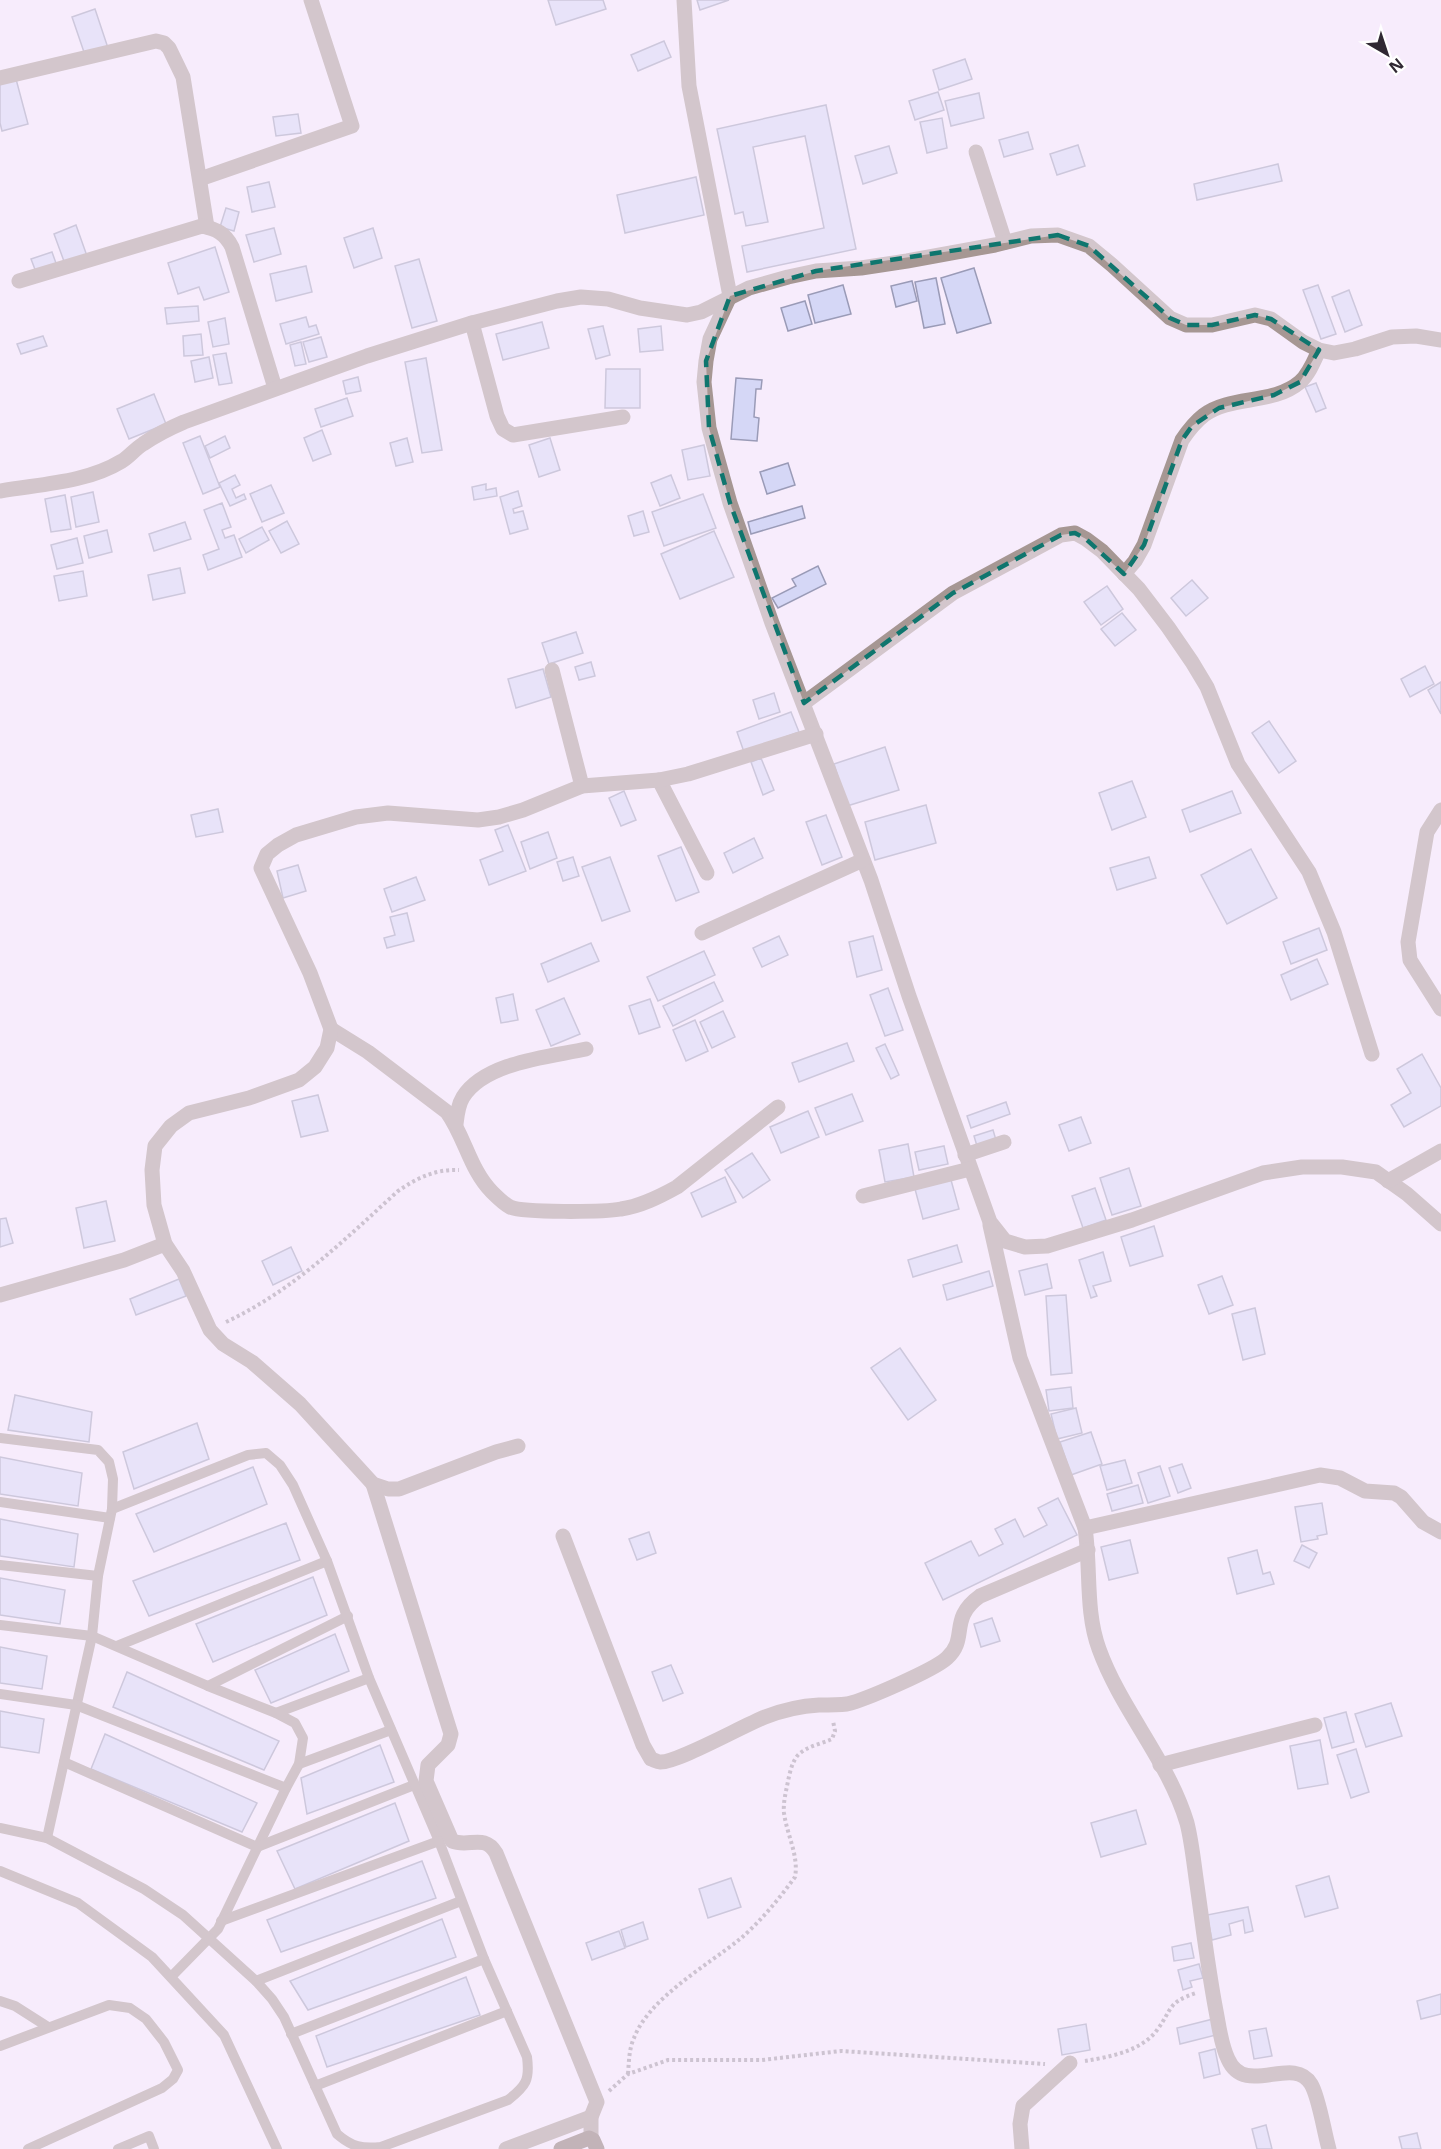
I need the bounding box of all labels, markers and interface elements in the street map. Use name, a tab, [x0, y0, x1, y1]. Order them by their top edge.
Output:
north arrow	[1357, 24, 1417, 84]
text: N	[1384, 53, 1408, 78]

